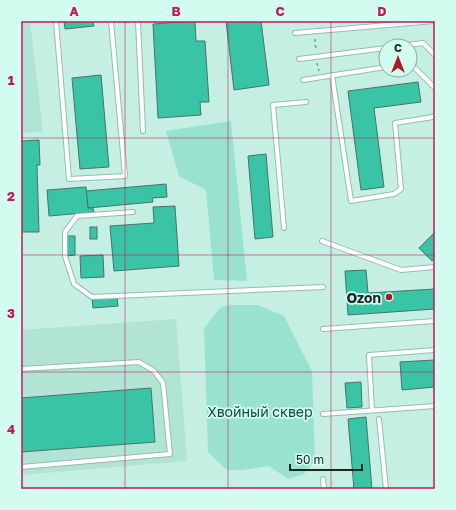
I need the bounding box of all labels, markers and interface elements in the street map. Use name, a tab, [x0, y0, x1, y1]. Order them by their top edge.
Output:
text: A	[69, 3, 79, 19]
text: B	[171, 3, 181, 19]
text: C	[275, 3, 285, 19]
text: D	[377, 3, 387, 19]
north arrow	[378, 38, 418, 78]
text: С	[394, 41, 402, 54]
text: 1	[8, 72, 15, 88]
text: 2	[7, 188, 15, 204]
place label: Ozon	[346, 289, 381, 306]
marker: Ozon	[384, 292, 394, 302]
text: 3	[7, 305, 15, 321]
park label: Хвойный сквер	[207, 403, 313, 420]
text: 4	[7, 421, 15, 437]
scale bar	[290, 446, 362, 472]
text: 50 m	[296, 452, 324, 467]

